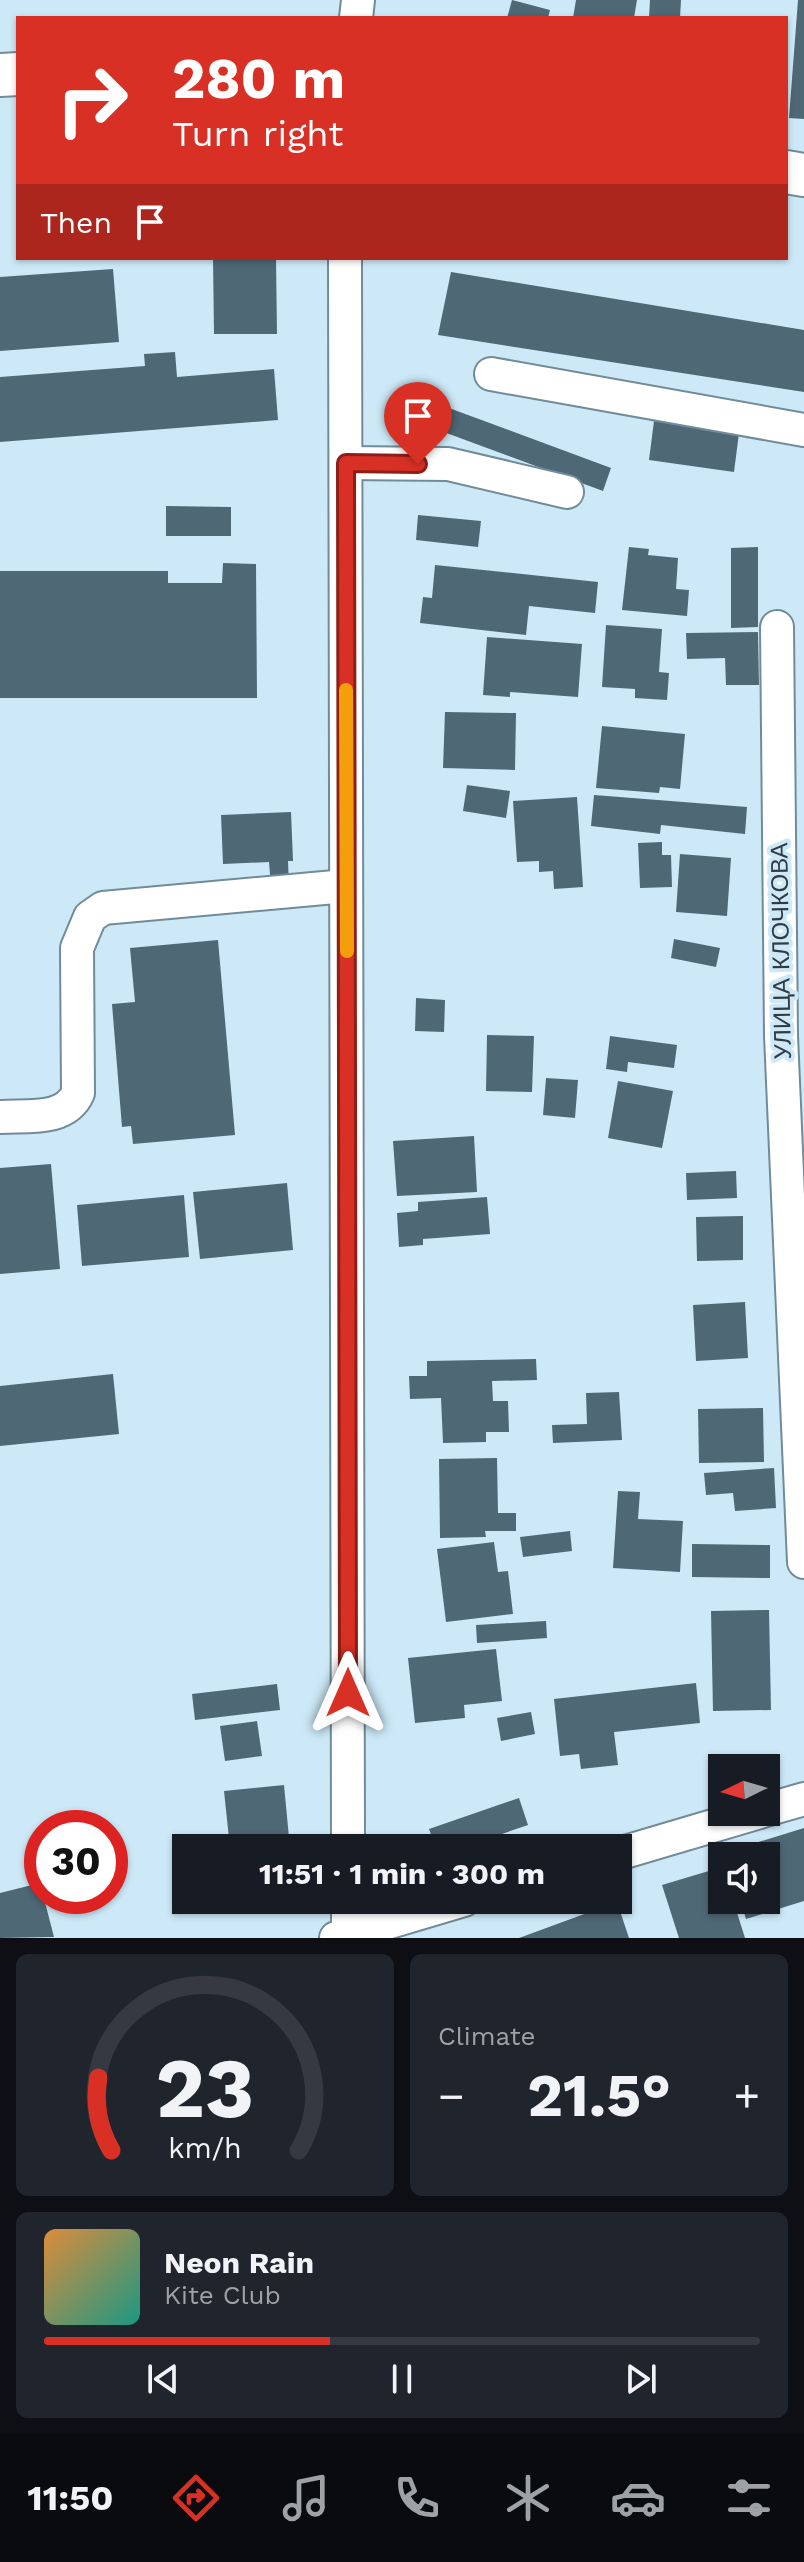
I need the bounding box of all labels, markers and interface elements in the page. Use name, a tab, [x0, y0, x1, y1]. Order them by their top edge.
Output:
text: 280 m	[172, 46, 345, 112]
icon: right	[40, 48, 144, 152]
text: Turn right	[172, 113, 343, 155]
icon: arrive	[128, 200, 172, 244]
text: Then	[40, 205, 112, 240]
pin	[384, 382, 452, 464]
icon: arrive	[396, 394, 440, 438]
street label: УЛИЦА КЛОЧКОВА	[765, 842, 797, 1060]
position arrow	[306, 1651, 390, 1735]
north arrow	[708, 1754, 780, 1826]
map controls	[708, 1754, 780, 1914]
speed limit sign: 30	[24, 1810, 128, 1914]
button: sound	[708, 1842, 780, 1914]
text: 11:51 · 1 min · 300 m	[259, 1856, 545, 1891]
text: Climate	[438, 2021, 536, 2051]
text: 23	[156, 2040, 254, 2137]
text: 21.5°	[527, 2060, 671, 2131]
text: −	[438, 2070, 465, 2122]
text: +	[733, 2070, 760, 2122]
text: km/h	[168, 2131, 242, 2165]
text: Neon Rain	[164, 2245, 314, 2280]
text: Kite Club	[164, 2280, 281, 2310]
icon: previous	[141, 2357, 185, 2401]
icon: pause	[380, 2357, 424, 2401]
icon: next	[619, 2357, 663, 2401]
icon: directions	[168, 2470, 224, 2526]
icon: music	[278, 2470, 334, 2526]
icon: phone	[389, 2470, 445, 2526]
icon: climate	[500, 2470, 556, 2526]
icon: car	[610, 2470, 666, 2526]
icon: filters	[721, 2470, 777, 2526]
text: 11:50	[27, 2477, 113, 2519]

